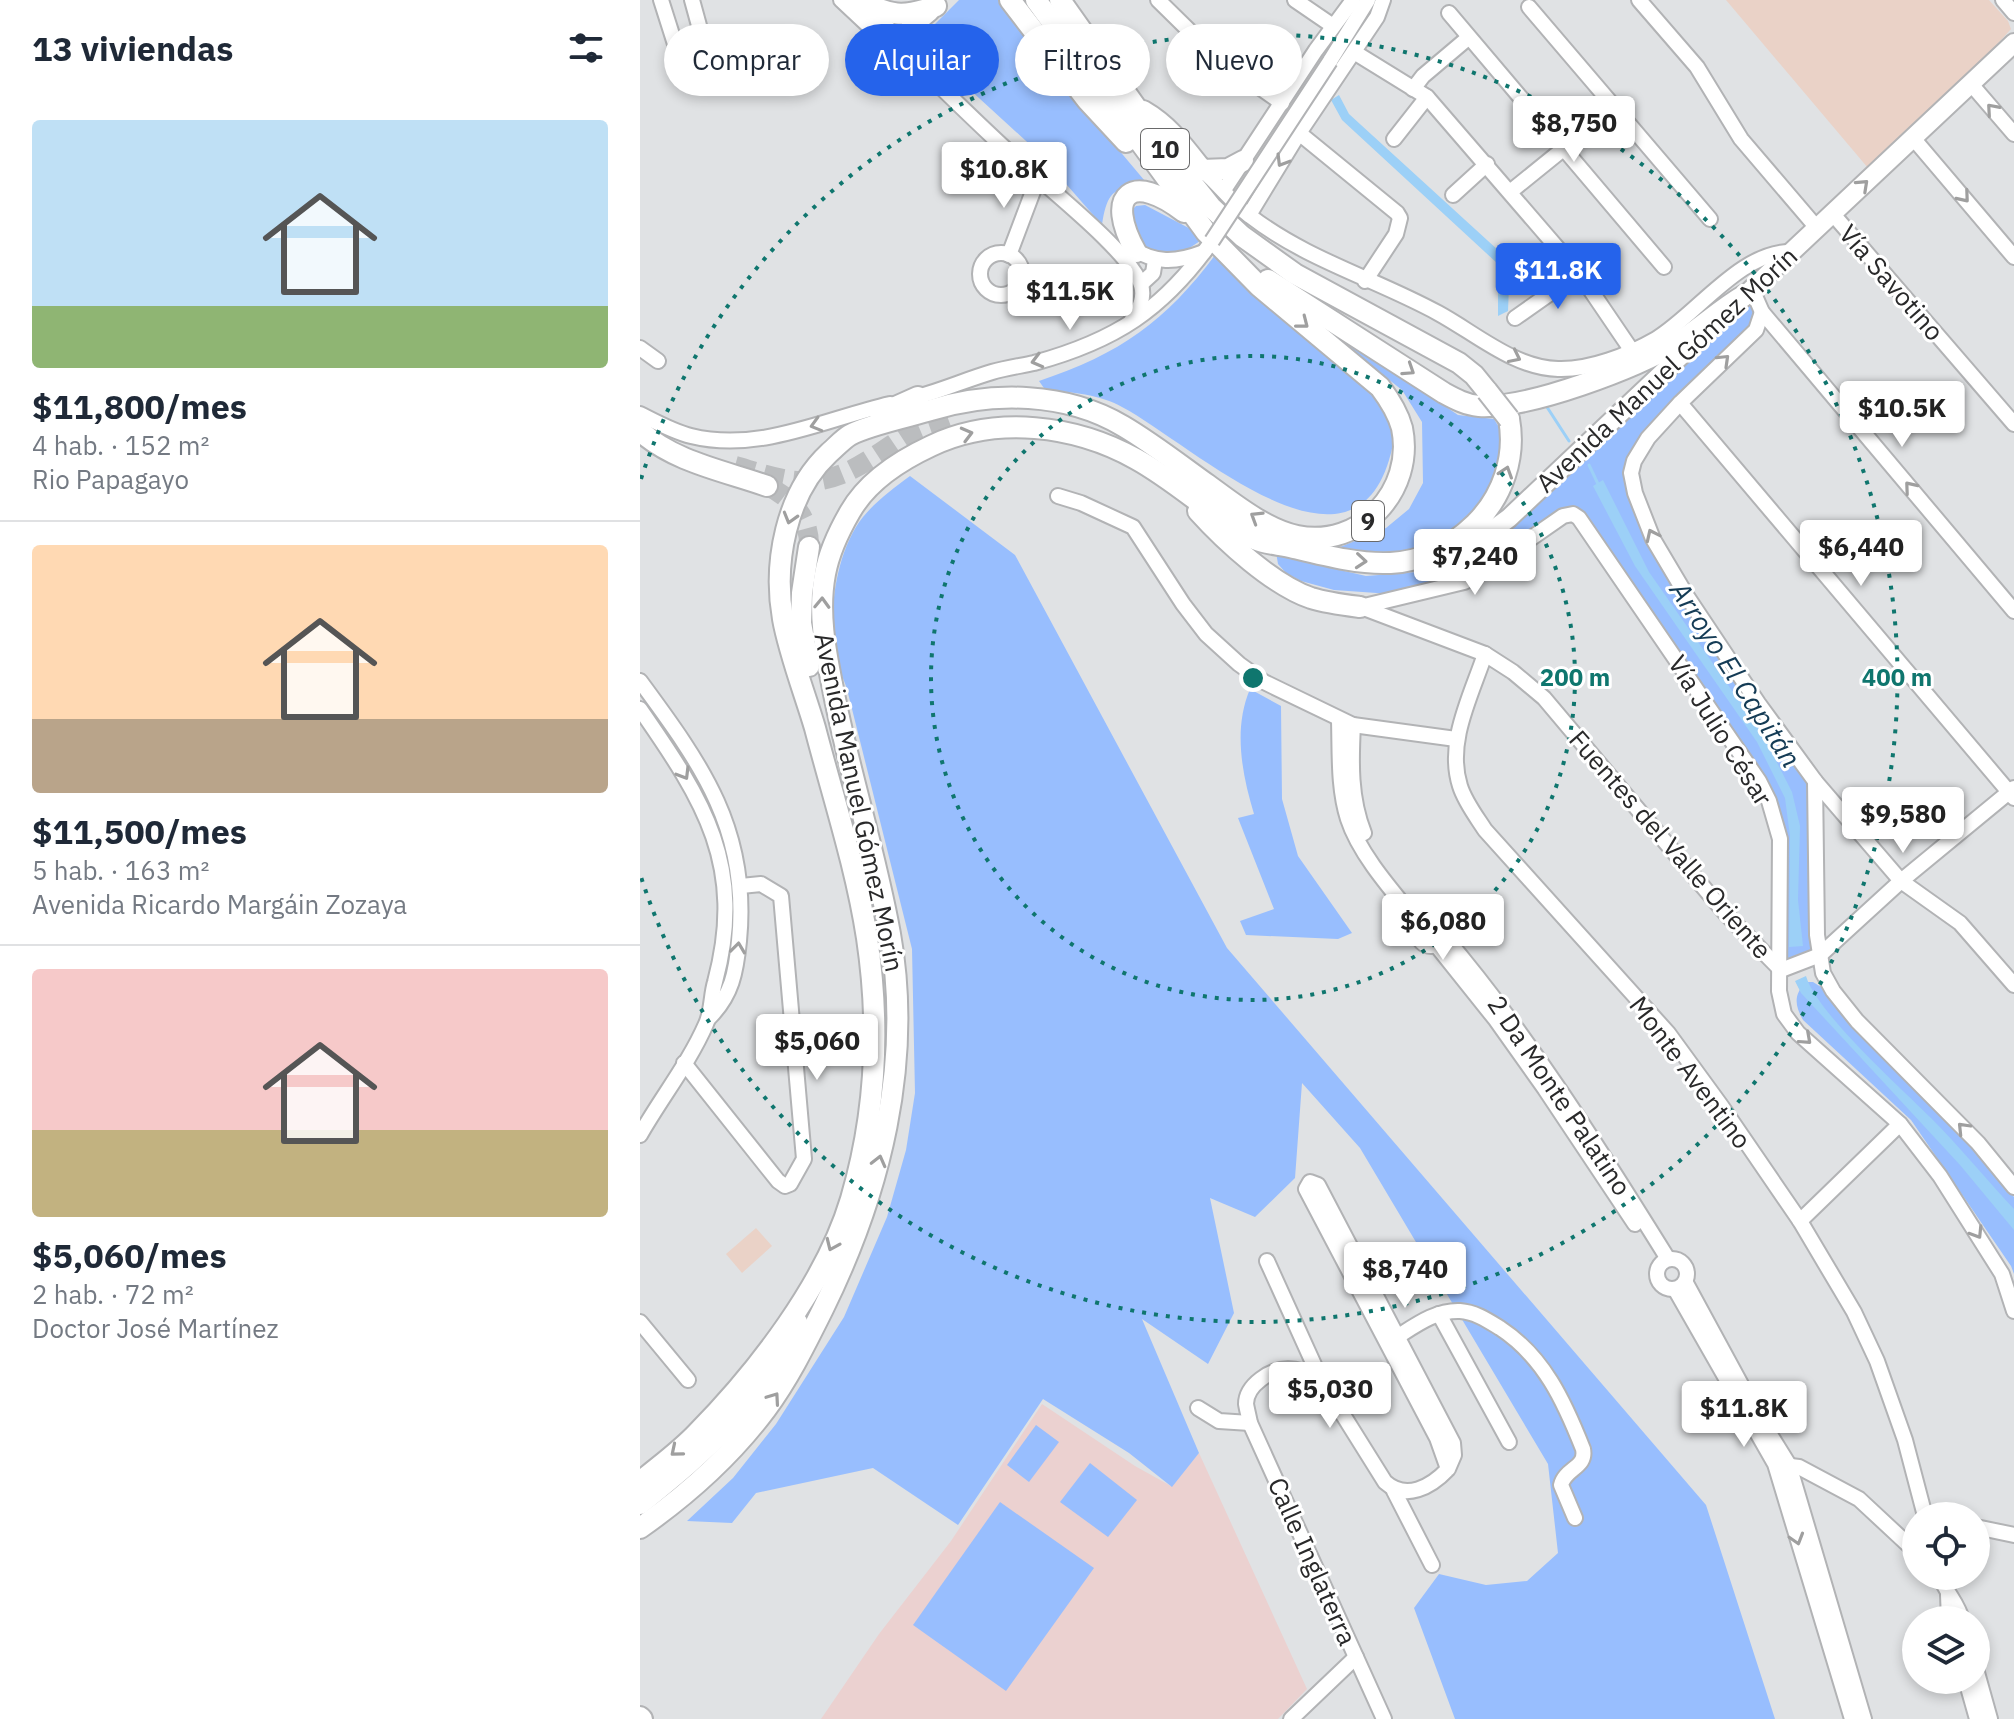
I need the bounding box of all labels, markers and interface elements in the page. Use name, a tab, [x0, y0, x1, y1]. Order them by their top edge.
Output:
chip: Comprar	[664, 24, 829, 96]
chip: Alquilar	[845, 24, 999, 96]
chip: Filtros	[1015, 24, 1150, 96]
chip: Nuevo	[1166, 24, 1302, 96]
text: 13 viviendas	[32, 26, 233, 70]
icon: filters	[564, 26, 608, 70]
pin: $8,750	[1509, 96, 1639, 164]
one-way arrow	[1988, 103, 2002, 118]
text: $8,750	[1531, 105, 1617, 139]
road number: 10	[1141, 129, 1189, 169]
pin: $10.8K	[939, 142, 1069, 210]
text: $10.8K	[960, 151, 1048, 185]
one-way arrow	[1277, 152, 1292, 166]
icon: home	[248, 172, 392, 316]
one-way arrow	[1854, 179, 1868, 194]
one-way arrow	[1954, 188, 1969, 202]
street label: Vía Savotino	[1832, 217, 1952, 347]
street label: Avenida Manuel Gómez Morín	[1528, 239, 1804, 499]
pin: $11.8K	[1493, 243, 1623, 311]
text: $11.8K	[1514, 252, 1602, 286]
pin: $11.5K	[1005, 264, 1135, 332]
text: $11.5K	[1026, 273, 1114, 307]
one-way arrow	[1294, 314, 1309, 328]
one-way arrow	[1507, 347, 1521, 363]
one-way arrow	[1030, 352, 1044, 369]
one-way arrow	[1715, 355, 1730, 369]
one-way arrow	[1400, 360, 1414, 375]
pin: $10.5K	[1837, 381, 1967, 449]
text: $11,800/mes	[32, 384, 247, 428]
text: $10.5K	[1858, 390, 1946, 424]
one-way arrow	[809, 416, 823, 433]
one-way arrow	[959, 426, 973, 443]
text: 4 hab. · 152 m²	[32, 428, 209, 462]
text: Rio Papagayo	[32, 462, 189, 496]
one-way arrow	[1496, 466, 1512, 480]
one-way arrow	[1905, 482, 1920, 496]
road number: 9	[1352, 501, 1384, 541]
one-way arrow	[783, 511, 799, 525]
one-way arrow	[1250, 512, 1264, 527]
pin: $6,440	[1796, 520, 1926, 588]
pin: $7,240	[1410, 529, 1540, 597]
one-way arrow	[1646, 529, 1662, 543]
text: $6,440	[1818, 529, 1904, 563]
text: $7,240	[1432, 538, 1518, 572]
one-way arrow	[1355, 552, 1368, 569]
water label: Arroyo El Capitán	[1661, 573, 1810, 774]
one-way arrow	[814, 596, 831, 609]
icon: home	[248, 597, 392, 741]
street label: Avenida Manuel Gómez Morín	[807, 629, 913, 975]
street label: Vía Julio César	[1661, 648, 1781, 812]
text: 200 m	[1540, 661, 1610, 693]
text: 400 m	[1862, 661, 1932, 693]
centre of rings	[1239, 664, 1267, 692]
street label: Fuentes del Valle Oriente	[1562, 722, 1780, 966]
one-way arrow	[674, 765, 689, 780]
pin: $9,580	[1838, 787, 1968, 855]
text: $9,580	[1860, 796, 1946, 830]
text: $11,500/mes	[32, 809, 247, 853]
text: 5 hab. · 163 m²	[32, 853, 209, 887]
text: Avenida Ricardo Margáin Zozaya	[32, 887, 407, 921]
pin: $6,080	[1378, 894, 1508, 962]
text: $6,080	[1400, 903, 1486, 937]
one-way arrow	[729, 941, 746, 955]
street label: 2 Da Monte Palatino	[1480, 988, 1640, 1202]
street label: Monte Aventino	[1622, 989, 1760, 1155]
pin: $5,060	[752, 1014, 882, 1082]
icon: home	[248, 1021, 392, 1165]
text: $5,060	[774, 1023, 860, 1057]
one-way arrow	[1796, 1030, 1811, 1044]
one-way arrow	[1958, 1123, 1973, 1137]
one-way arrow	[870, 1155, 887, 1169]
one-way arrow	[1967, 1224, 1982, 1238]
text: $5,060/mes	[32, 1233, 227, 1277]
one-way arrow	[826, 1237, 842, 1251]
pin: $8,740	[1340, 1242, 1470, 1310]
text: $8,740	[1362, 1251, 1448, 1285]
text: 2 hab. · 72 m²	[32, 1277, 194, 1311]
text: Doctor José Martínez	[32, 1311, 278, 1345]
pin: $5,030	[1265, 1362, 1395, 1430]
text: $5,030	[1287, 1371, 1373, 1405]
pin: $11.8K	[1679, 1381, 1809, 1449]
text: $11.8K	[1700, 1390, 1788, 1424]
one-way arrow	[764, 1392, 779, 1406]
one-way arrow	[671, 1441, 686, 1456]
street label: Calle Inglaterra	[1261, 1472, 1365, 1650]
map controls	[1902, 1502, 1990, 1694]
button: locate	[1902, 1502, 1990, 1590]
one-way arrow	[1788, 1532, 1804, 1545]
button: layers	[1902, 1606, 1990, 1694]

